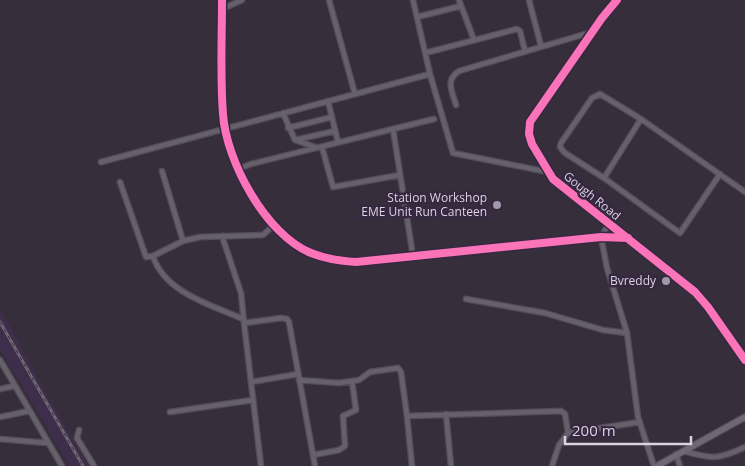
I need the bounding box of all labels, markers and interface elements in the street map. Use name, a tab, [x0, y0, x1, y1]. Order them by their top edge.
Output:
street label: Gough Road	[560, 167, 624, 224]
place label: Station Workshop EME Unit Run Canteen	[361, 189, 487, 220]
marker: Station Workshop EME Unit Run Canteen	[491, 199, 503, 211]
place label: Bvreddy	[610, 272, 657, 289]
marker: Bvreddy	[660, 275, 672, 287]
scale bar	[565, 414, 691, 446]
text: 200 m	[572, 420, 616, 440]

